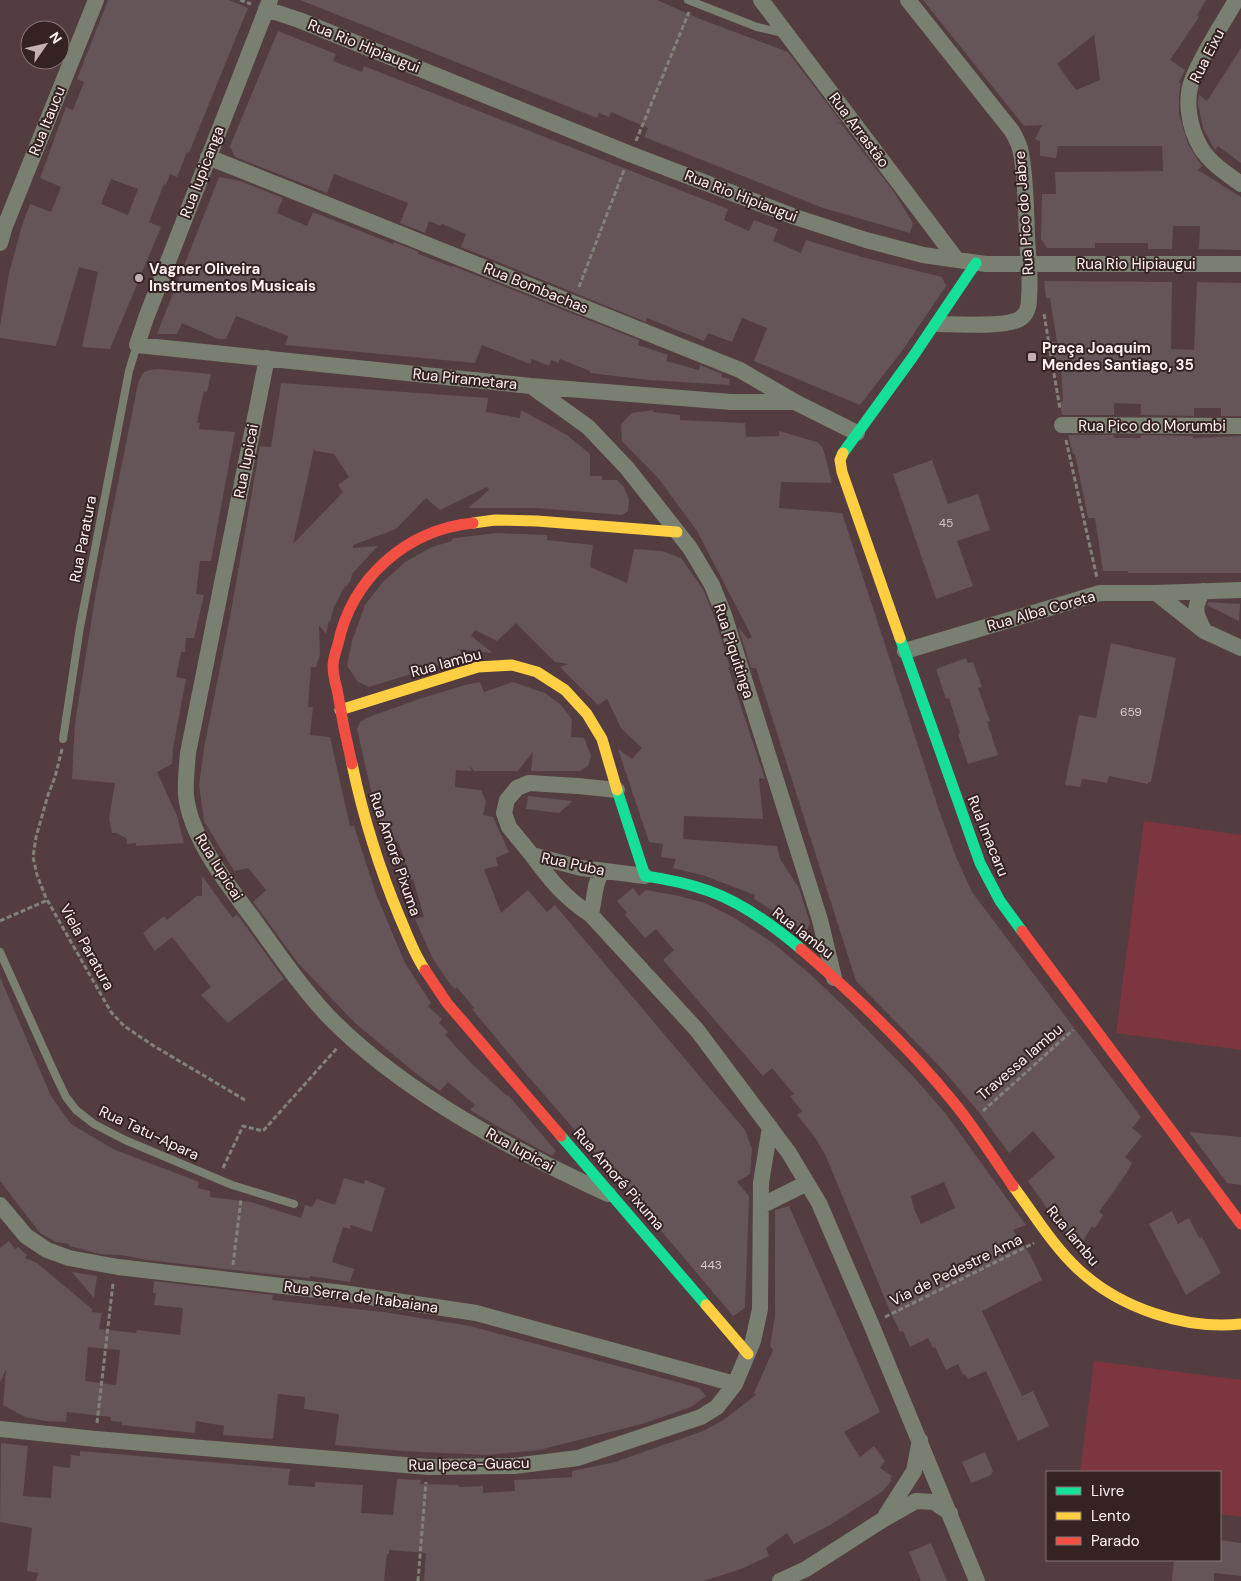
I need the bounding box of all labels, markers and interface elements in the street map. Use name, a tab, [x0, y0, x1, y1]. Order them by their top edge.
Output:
street label: Rua Rio Hipiaugui	[305, 14, 423, 78]
north arrow	[20, 20, 70, 70]
street label: Rua Eixu	[1185, 26, 1229, 86]
text: N	[45, 28, 66, 47]
street label: Rua Itaucu	[24, 83, 70, 159]
street label: Rua Arrastão	[824, 88, 894, 172]
street label: Rua Iupicanga	[175, 123, 229, 221]
street label: Rua Pico do Jabre	[1010, 150, 1038, 276]
street label: Rua Rio Hipiaugui	[682, 165, 800, 227]
street label: Rua Rio Hipiaugui	[1076, 254, 1196, 274]
street label: Rua Bombachas	[481, 258, 591, 318]
place label: Vagner Oliveira Instrumentos Musicais	[149, 259, 316, 296]
marker: Vagner Oliveira Instrumentos Musicais	[133, 272, 145, 284]
place label: Praça Joaquim Mendes Santiago, 35	[1042, 338, 1194, 375]
marker: Praça Joaquim Mendes Santiago, 35	[1026, 351, 1038, 363]
street label: Rua Pirametara	[412, 364, 518, 394]
street label: Rua Pico do Morumbi	[1078, 416, 1226, 436]
street label: Rua Iupicai	[229, 422, 263, 500]
street label: Rua Paratura	[65, 494, 101, 584]
house number: 45	[939, 515, 953, 531]
street label: Rua Alba Coreta	[985, 586, 1097, 636]
street label: Rua Piquitinga	[709, 601, 759, 701]
street label: Rua Iambu	[408, 644, 484, 682]
house number: 659	[1120, 704, 1142, 720]
street label: Rua Amoré Pixuma	[364, 790, 426, 918]
street label: Rua Imacaru	[963, 793, 1013, 879]
street label: Rua Iupicai	[191, 830, 247, 904]
street label: Rua Puba	[539, 848, 607, 880]
street label: Viela Paratura	[55, 900, 119, 994]
street label: Rua Iambu	[768, 903, 838, 963]
street label: Travessa Iambu	[973, 1019, 1067, 1105]
street label: Rua Tatu-Apara	[96, 1101, 202, 1165]
street label: Rua Iupicai	[482, 1123, 558, 1177]
street label: Rua Amoré Pixuma	[569, 1124, 669, 1234]
street label: Rua Iambu	[1042, 1202, 1104, 1270]
street label: Via de Pedestre Ama	[887, 1229, 1025, 1311]
house number: 443	[700, 1257, 722, 1273]
street label: Rua Serra de Itabaiana	[283, 1276, 439, 1318]
street label: Rua Ipeca-Guacu	[408, 1453, 530, 1475]
legend	[1046, 1471, 1221, 1561]
text: Livre	[1091, 1481, 1124, 1501]
text: Lento	[1091, 1506, 1130, 1526]
text: Parado	[1091, 1531, 1140, 1551]

